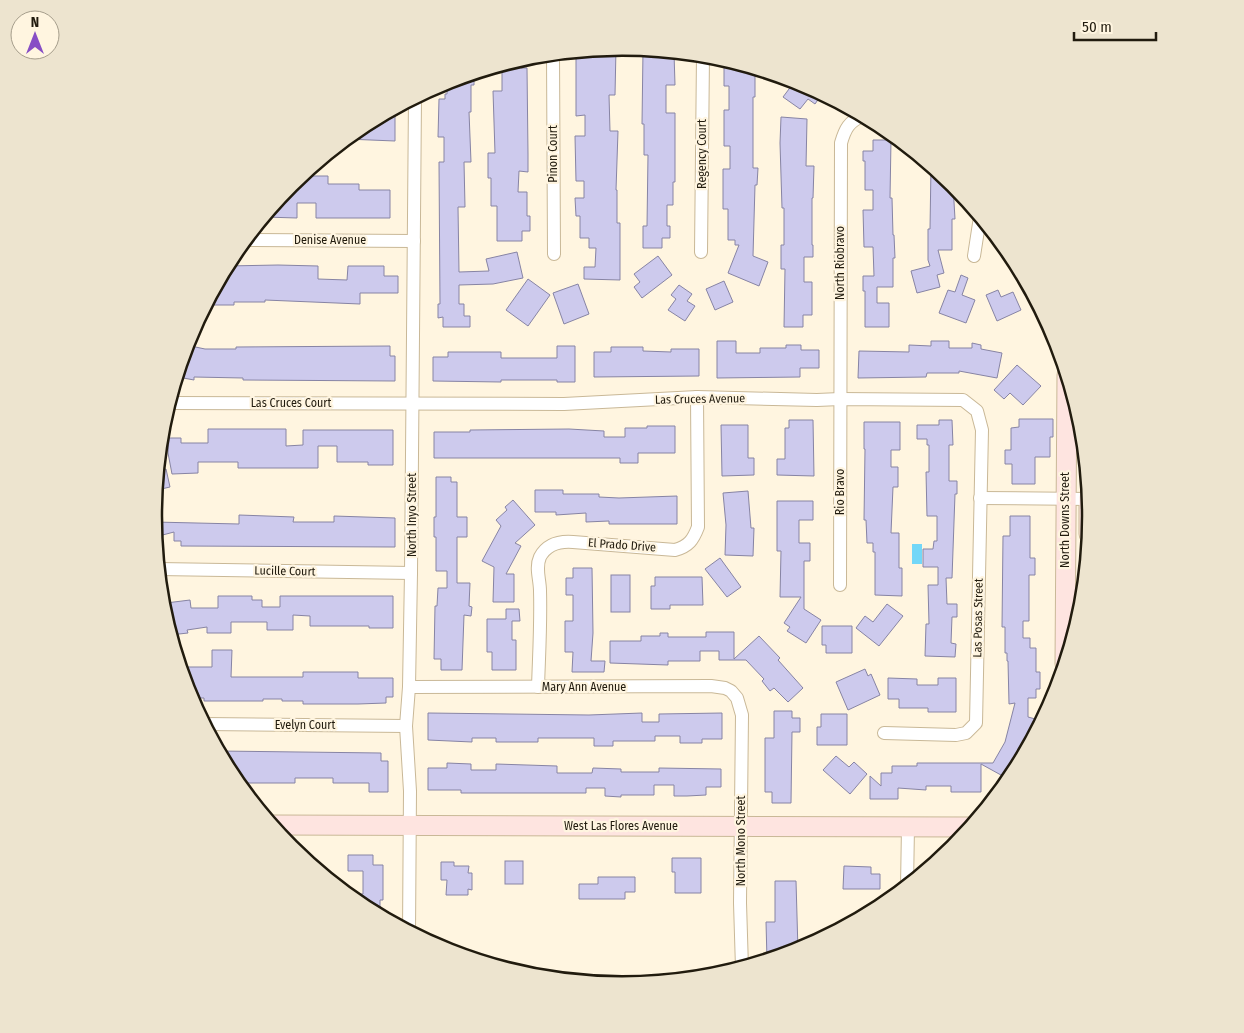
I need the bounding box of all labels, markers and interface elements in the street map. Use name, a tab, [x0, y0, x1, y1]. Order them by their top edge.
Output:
north arrow	[10, 10, 60, 60]
scale bar	[1074, 10, 1156, 42]
text: N	[31, 14, 39, 31]
text: 50 m	[1082, 18, 1112, 36]
street label: Regency Court	[695, 119, 709, 189]
street label: Pinon Court	[546, 125, 560, 183]
street label: North Riobravo	[833, 226, 847, 300]
street label: Denise Avenue	[294, 233, 366, 247]
street label: Las Cruces Avenue	[655, 391, 745, 407]
street label: Las Cruces Court	[251, 396, 331, 410]
street label: Rio Bravo	[833, 469, 847, 515]
street label: North Downs Street	[1058, 472, 1072, 568]
street label: North Inyo Street	[405, 473, 419, 557]
street label: El Prado Drive	[587, 536, 657, 554]
street label: Lucille Court	[254, 563, 316, 579]
street label: Las Posas Street	[970, 578, 986, 658]
street label: Mary Ann Avenue	[542, 680, 626, 694]
street label: Evelyn Court	[275, 718, 335, 732]
street label: North Mono Street	[734, 796, 748, 886]
street label: West Las Flores Avenue	[564, 819, 678, 833]

